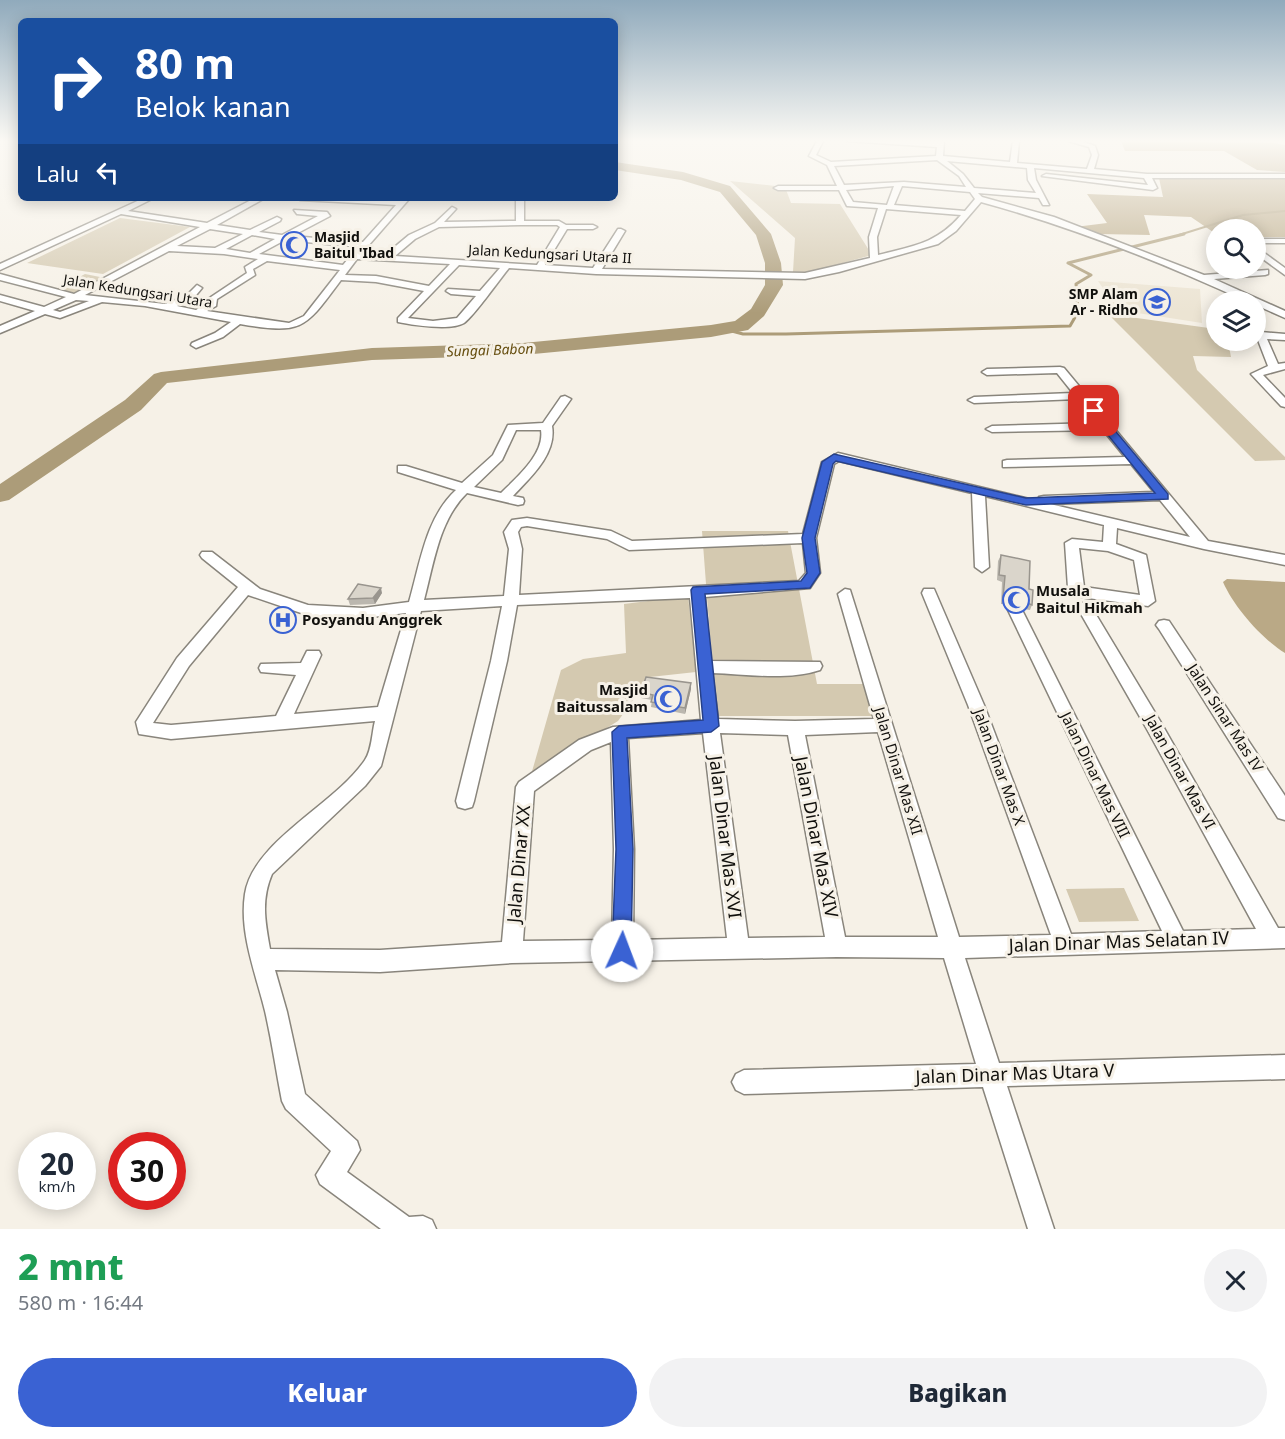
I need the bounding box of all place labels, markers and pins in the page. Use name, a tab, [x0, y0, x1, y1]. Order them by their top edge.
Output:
place label: Masjid Baitul 'Ibad	[314, 227, 394, 262]
mosque icon: Masjid Baitul 'Ibad	[279, 230, 309, 260]
place label: SMP Alam Ar - Ridho	[1069, 284, 1138, 319]
school or university icon: SMP Alam Ar - Ridho	[1142, 287, 1172, 317]
pin	[1068, 385, 1119, 436]
place label: Musala Baitul Hikmah	[1036, 580, 1143, 617]
mosque icon: Musala Baitul Hikmah	[1001, 585, 1031, 615]
hospital icon: Posyandu Anggrek	[268, 605, 298, 635]
place label: Posyandu Anggrek	[302, 609, 443, 629]
place label: Masjid Baitussalam	[556, 679, 648, 716]
mosque icon: Masjid Baitussalam	[653, 684, 683, 714]

